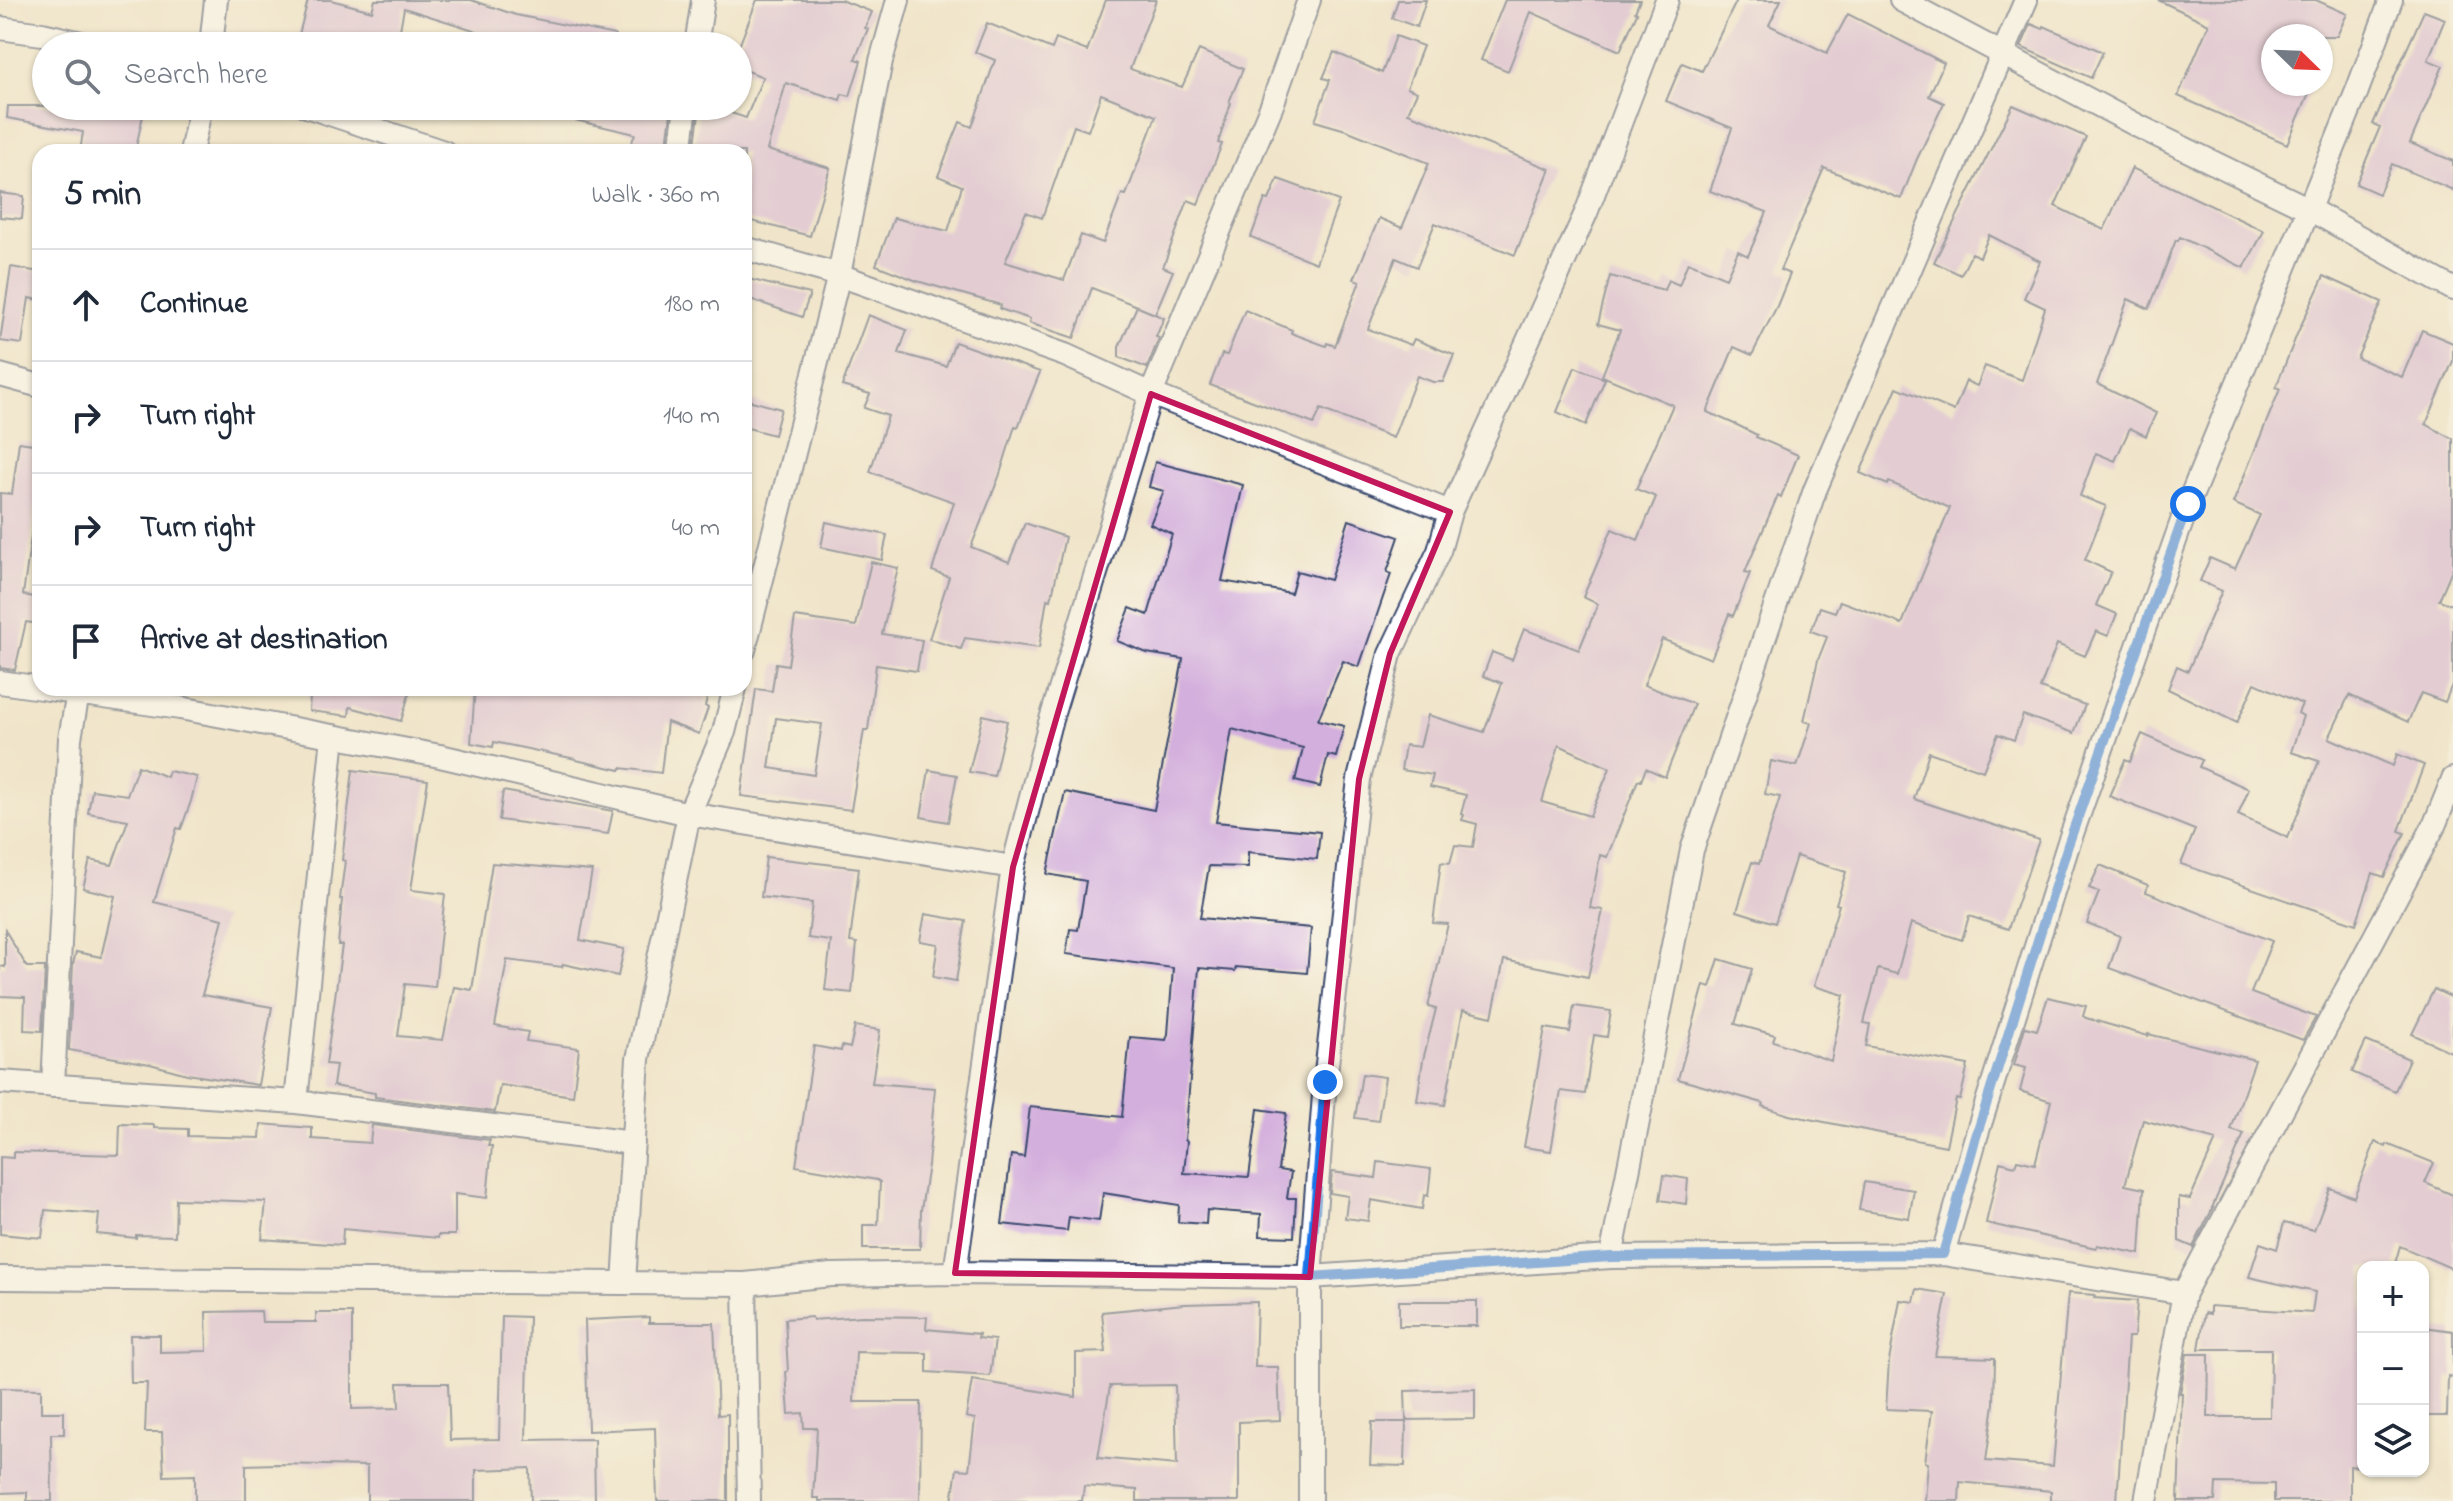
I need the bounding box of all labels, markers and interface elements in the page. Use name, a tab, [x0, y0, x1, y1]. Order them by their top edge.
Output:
north arrow	[2261, 24, 2333, 96]
search box	[32, 32, 752, 120]
icon: search	[60, 54, 104, 98]
text: Search here	[124, 54, 268, 98]
text: 5 min	[64, 171, 141, 221]
text: Walk · 360 m	[591, 177, 720, 215]
icon: ahead	[64, 283, 108, 327]
text: Continue	[140, 283, 248, 327]
text: 180 m	[664, 286, 720, 324]
icon: right	[64, 395, 108, 439]
text: Turn right	[140, 395, 255, 439]
text: 140 m	[663, 398, 720, 436]
route start	[2170, 486, 2206, 522]
icon: right	[64, 507, 108, 551]
text: Turn right	[140, 507, 255, 551]
text: 40 m	[671, 510, 720, 548]
icon: arrive	[64, 619, 108, 663]
text: Arrive at destination	[140, 619, 388, 663]
route end	[1307, 1064, 1343, 1100]
map controls	[2357, 1261, 2429, 1477]
button: +	[2357, 1261, 2429, 1333]
button: −	[2357, 1333, 2429, 1405]
button: layers	[2357, 1405, 2429, 1477]

